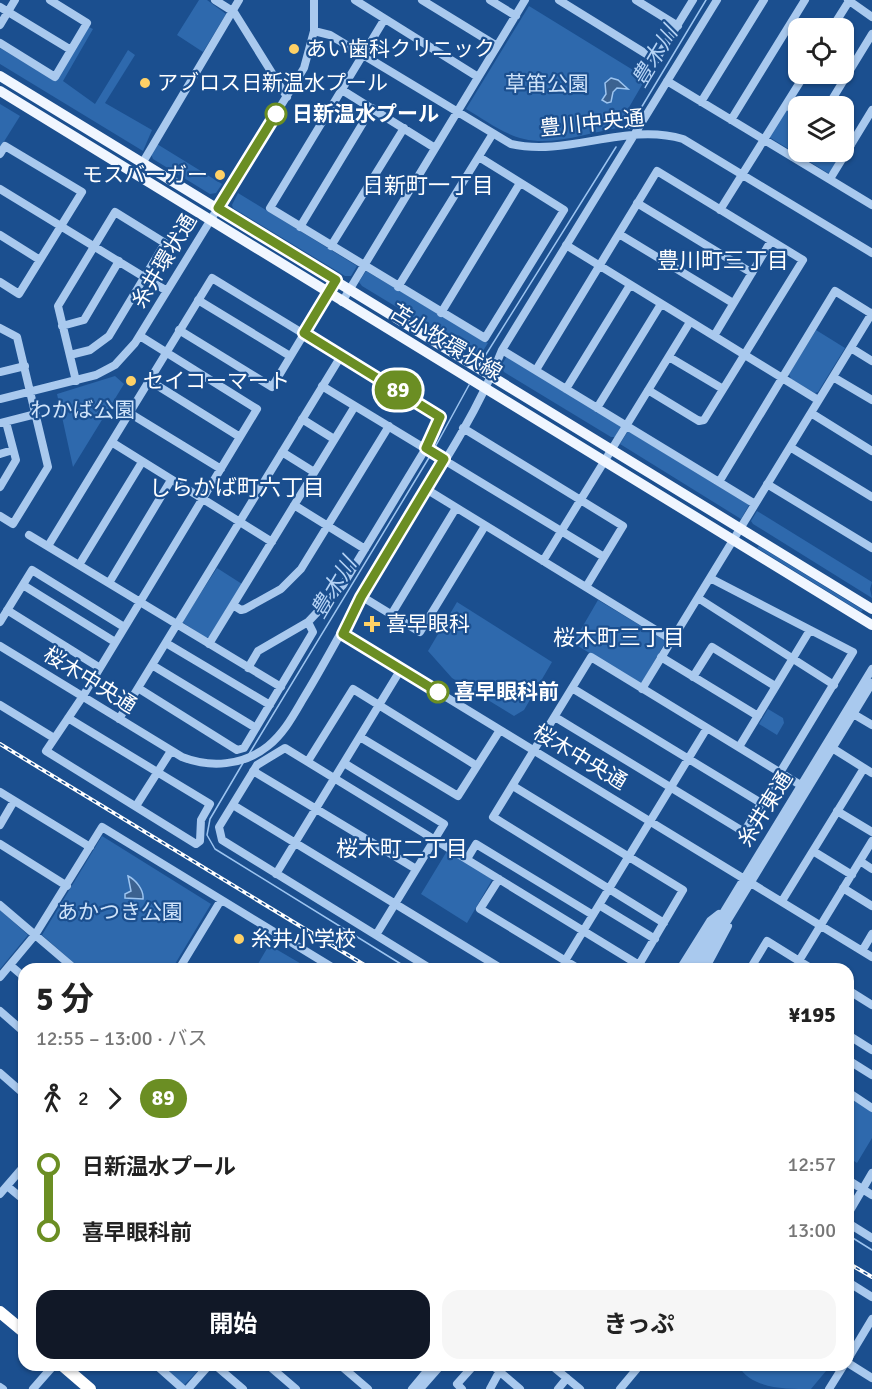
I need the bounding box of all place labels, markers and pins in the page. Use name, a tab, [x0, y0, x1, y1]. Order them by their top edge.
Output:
place label: あい歯科クリニック	[306, 36, 495, 62]
marker: あい歯科クリニック	[287, 42, 301, 56]
place label: アブロス日新温水プール	[157, 70, 388, 96]
marker: アブロス日新温水プール	[138, 76, 152, 90]
place label: 日新温水プール	[292, 101, 439, 127]
marker: 日新温水プール	[265, 103, 287, 125]
place label: モスバーガー	[82, 162, 208, 188]
marker: モスバーガー	[213, 168, 227, 182]
place label: セイコーマート	[143, 368, 290, 394]
marker: セイコーマート	[124, 374, 138, 388]
place label: 喜早眼科	[386, 611, 470, 637]
marker: 喜早眼科	[363, 615, 381, 633]
place label: 喜早眼科前	[454, 679, 559, 705]
marker: 喜早眼科前	[427, 681, 449, 703]
place label: 糸井小学校	[251, 926, 356, 952]
marker: 糸井小学校	[232, 932, 246, 946]

